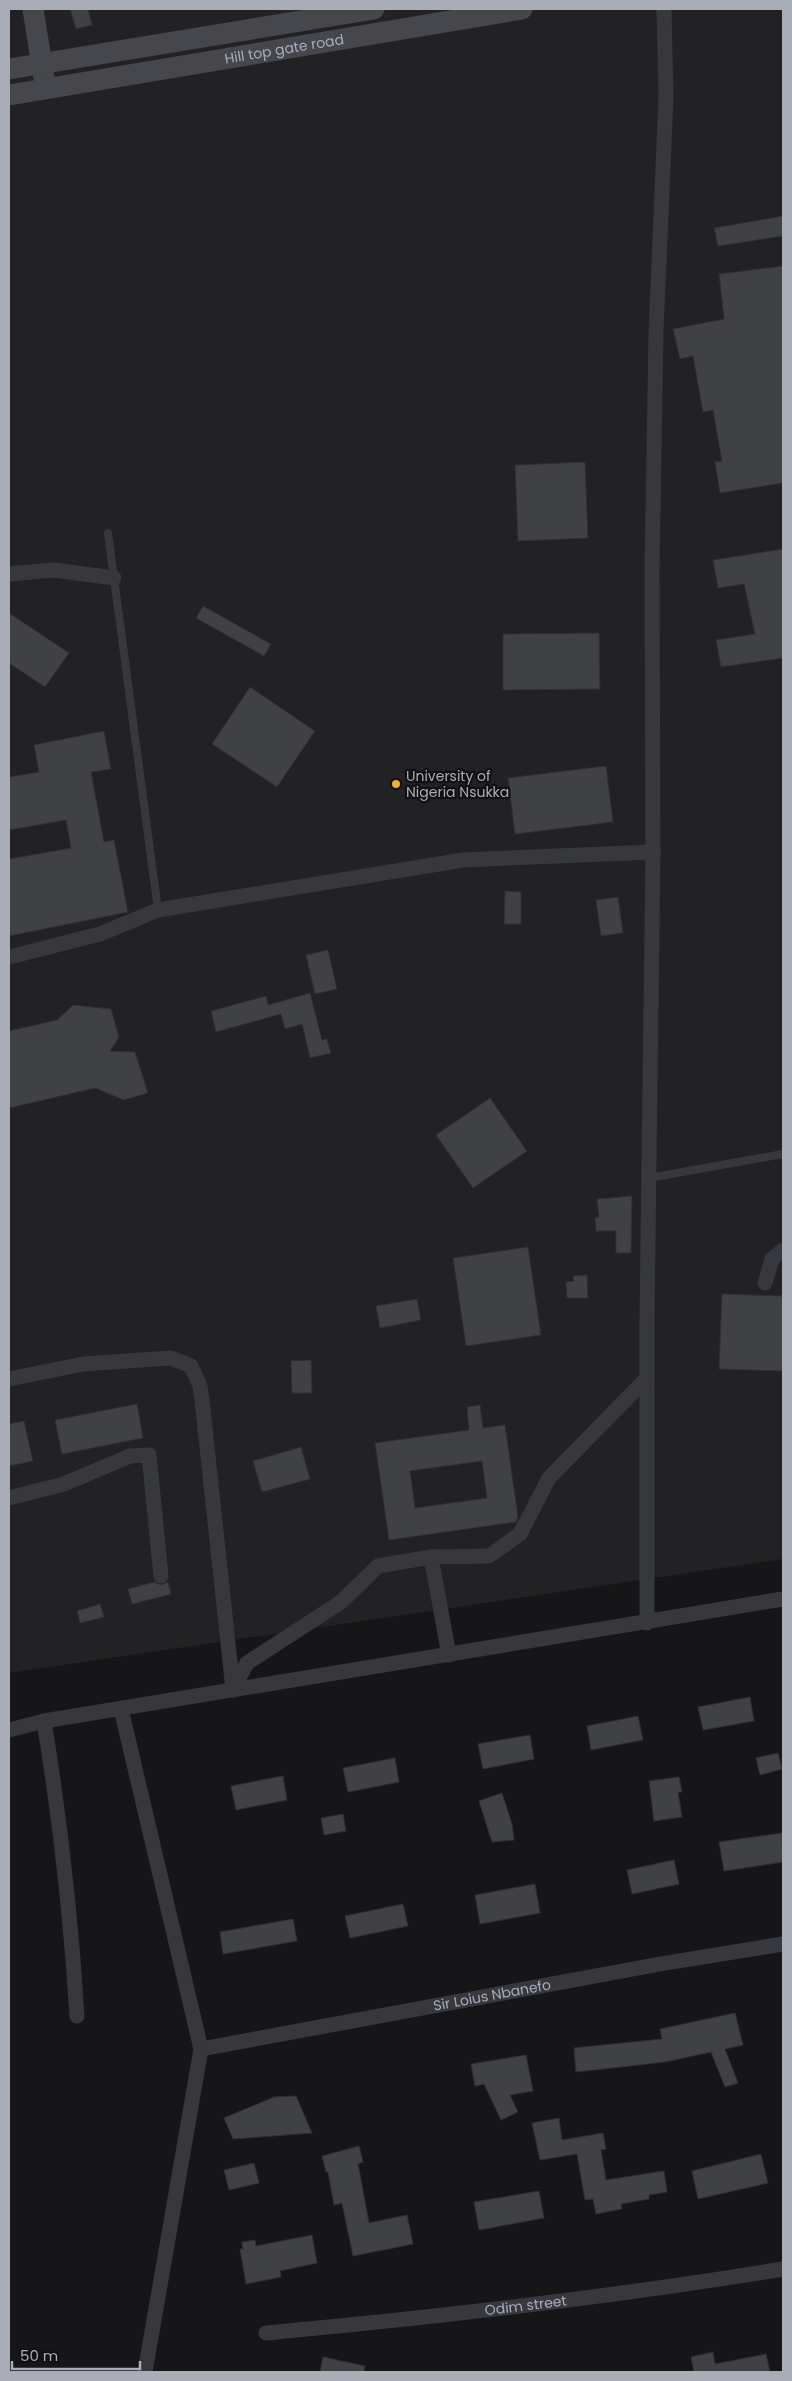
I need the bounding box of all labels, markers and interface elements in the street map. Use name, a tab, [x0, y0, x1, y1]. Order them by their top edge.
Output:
street label: Hill top gate road	[223, 29, 345, 69]
place label: University of Nigeria Nsukka	[406, 766, 509, 802]
marker: University of Nigeria Nsukka	[390, 778, 402, 790]
street label: Sir Loius Nbanefo	[432, 1974, 553, 2016]
street label: Odim street	[484, 2290, 568, 2320]
scale bar	[12, 2338, 140, 2370]
text: 50 m	[20, 2345, 58, 2366]

